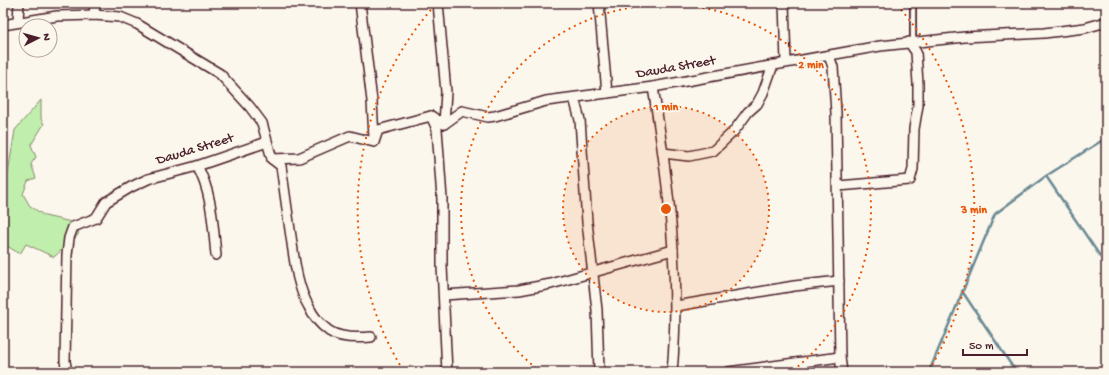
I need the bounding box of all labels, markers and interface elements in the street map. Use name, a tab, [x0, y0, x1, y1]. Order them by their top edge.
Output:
north arrow	[18, 18, 58, 58]
text: N	[40, 33, 52, 41]
street label: Dauda Street	[634, 52, 718, 83]
text: 2 min	[798, 59, 824, 73]
text: 1 min	[653, 101, 679, 115]
street label: Dauda Street	[153, 130, 237, 170]
centre of rings	[659, 202, 673, 216]
text: 3 min	[960, 204, 987, 218]
scale bar	[963, 331, 1027, 357]
text: 50 m	[969, 340, 994, 354]

